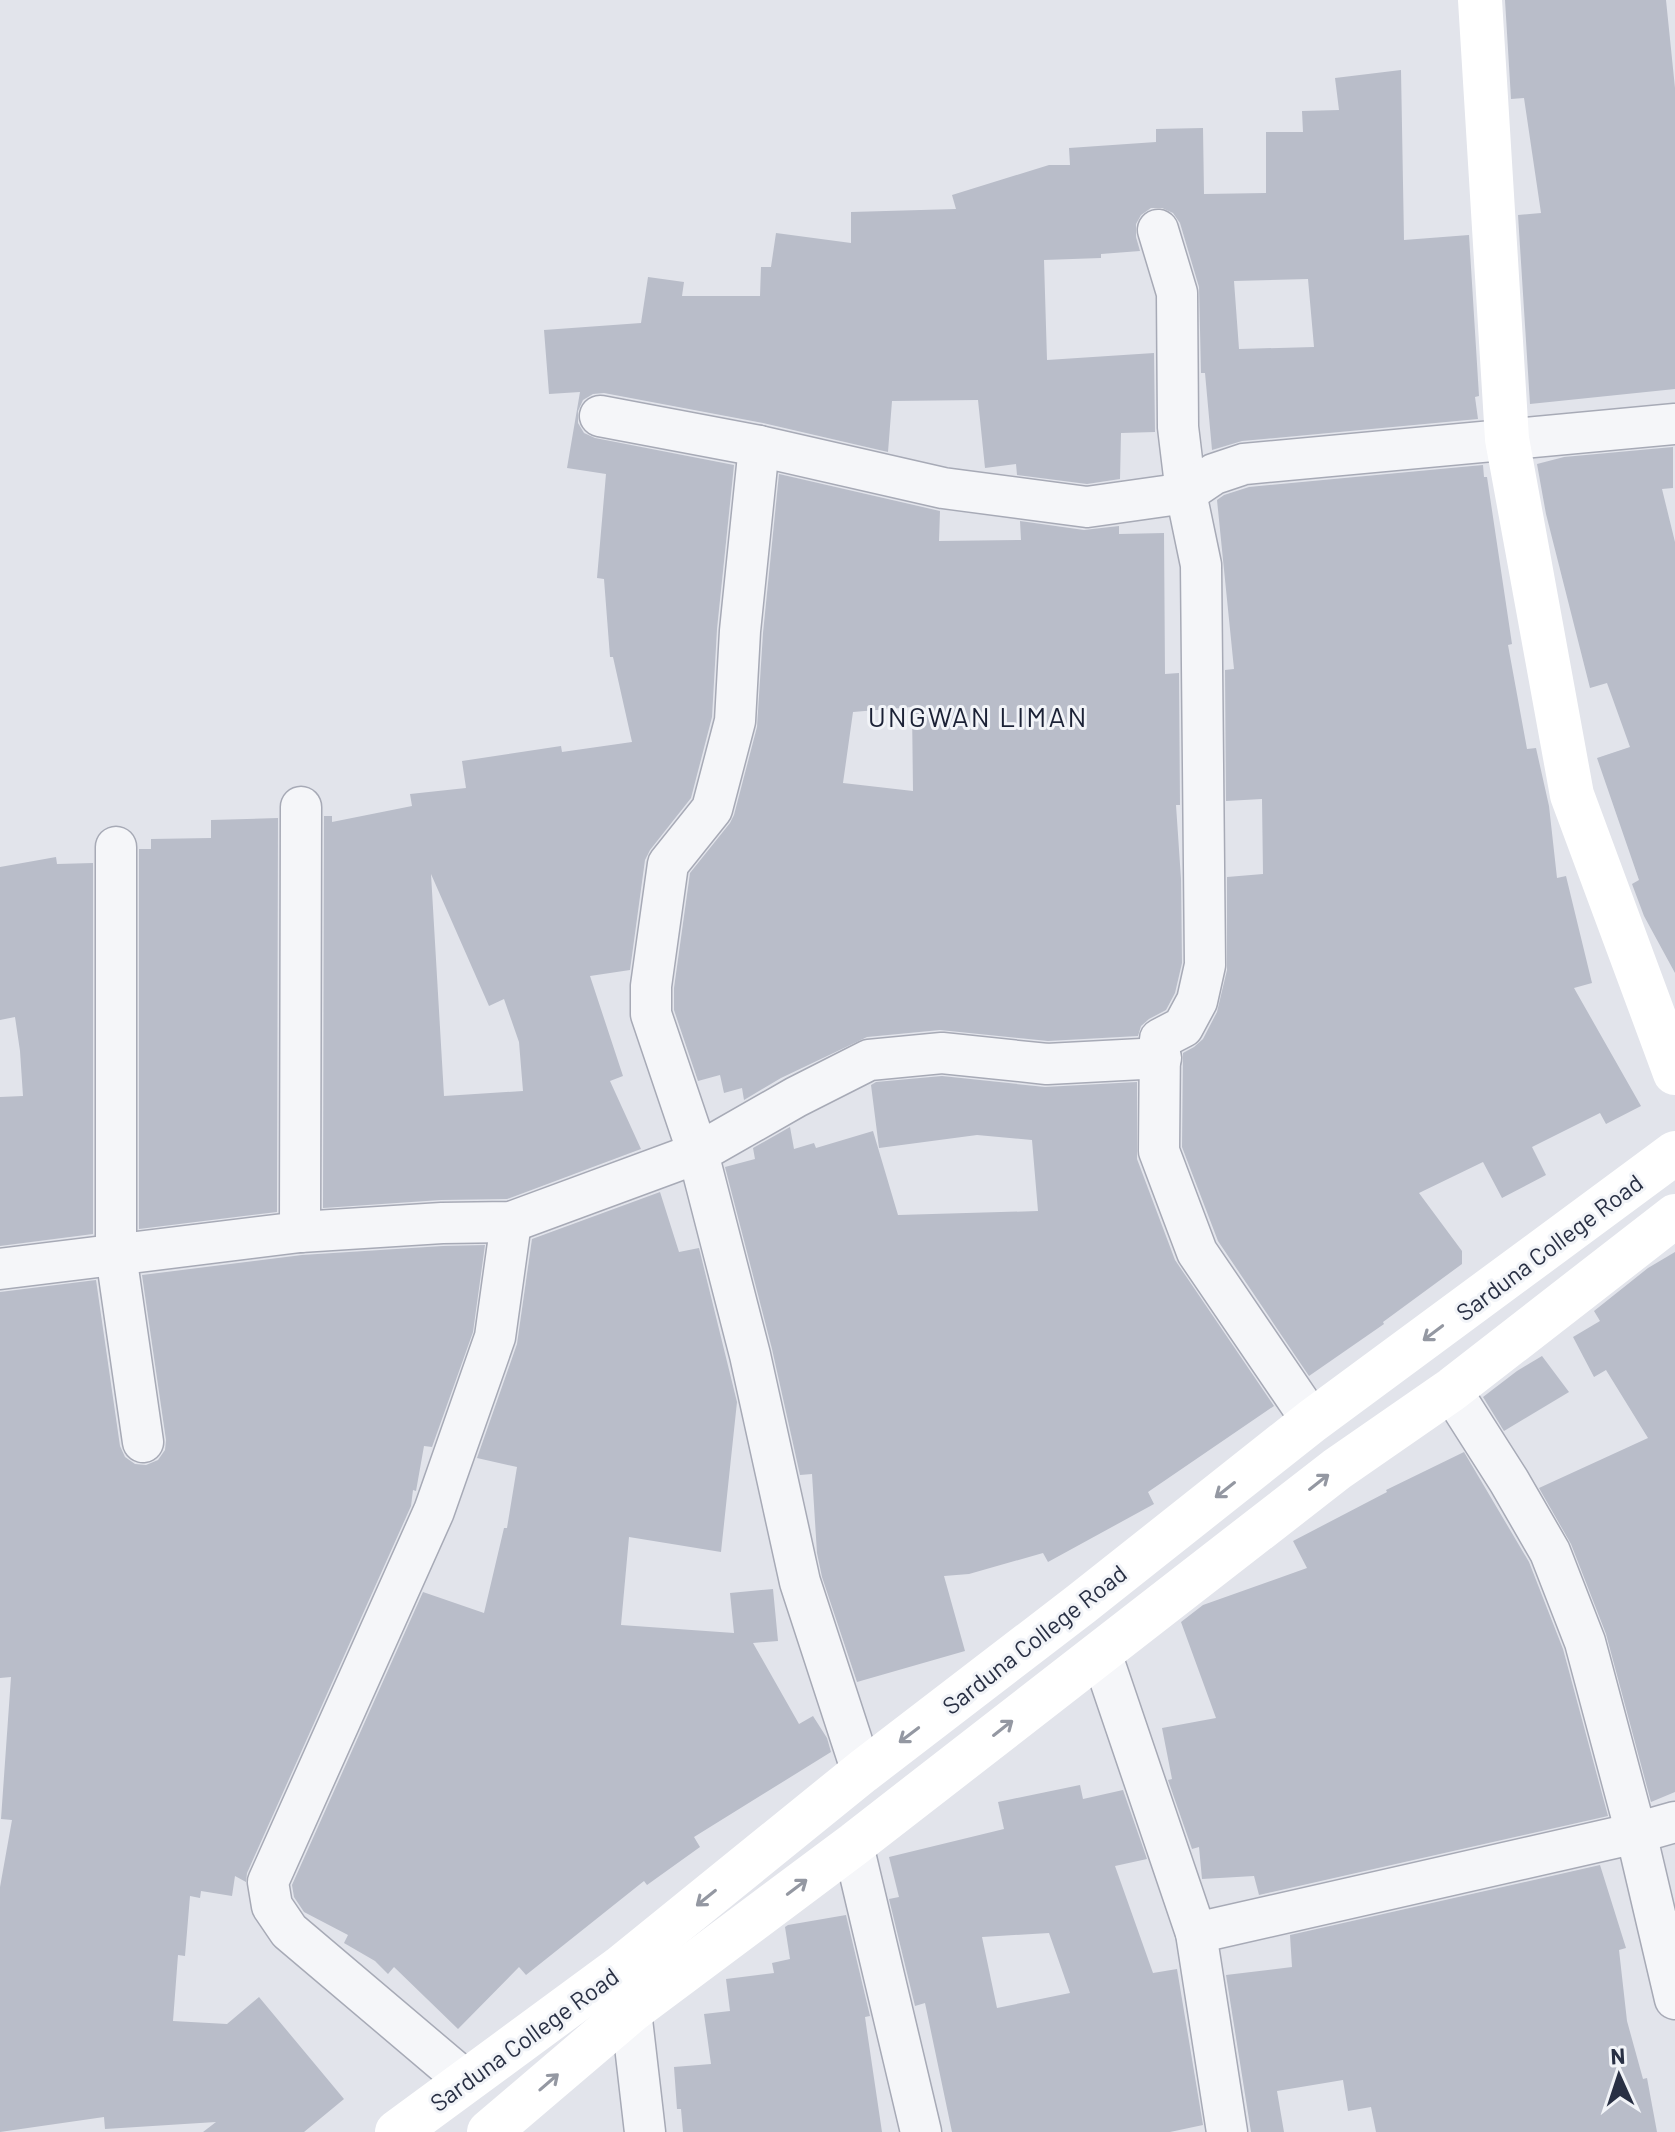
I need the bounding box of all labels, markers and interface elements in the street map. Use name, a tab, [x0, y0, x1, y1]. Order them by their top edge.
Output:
district label: UNGWAN LIMAN	[868, 699, 1088, 733]
street label: Sarduna College Road	[1450, 1167, 1648, 1327]
one-way arrow	[1422, 1325, 1444, 1342]
one-way arrow	[1308, 1474, 1329, 1491]
one-way arrow	[1215, 1481, 1236, 1498]
street label: Sarduna College Road	[936, 1558, 1132, 1720]
one-way arrow	[992, 1720, 1013, 1737]
one-way arrow	[899, 1727, 920, 1744]
one-way arrow	[786, 1878, 807, 1895]
one-way arrow	[696, 1889, 717, 1907]
street label: Sarduna College Road	[424, 1961, 624, 2117]
north arrow	[1579, 2036, 1659, 2116]
text: N	[1610, 2042, 1626, 2068]
one-way arrow	[538, 2073, 559, 2091]

